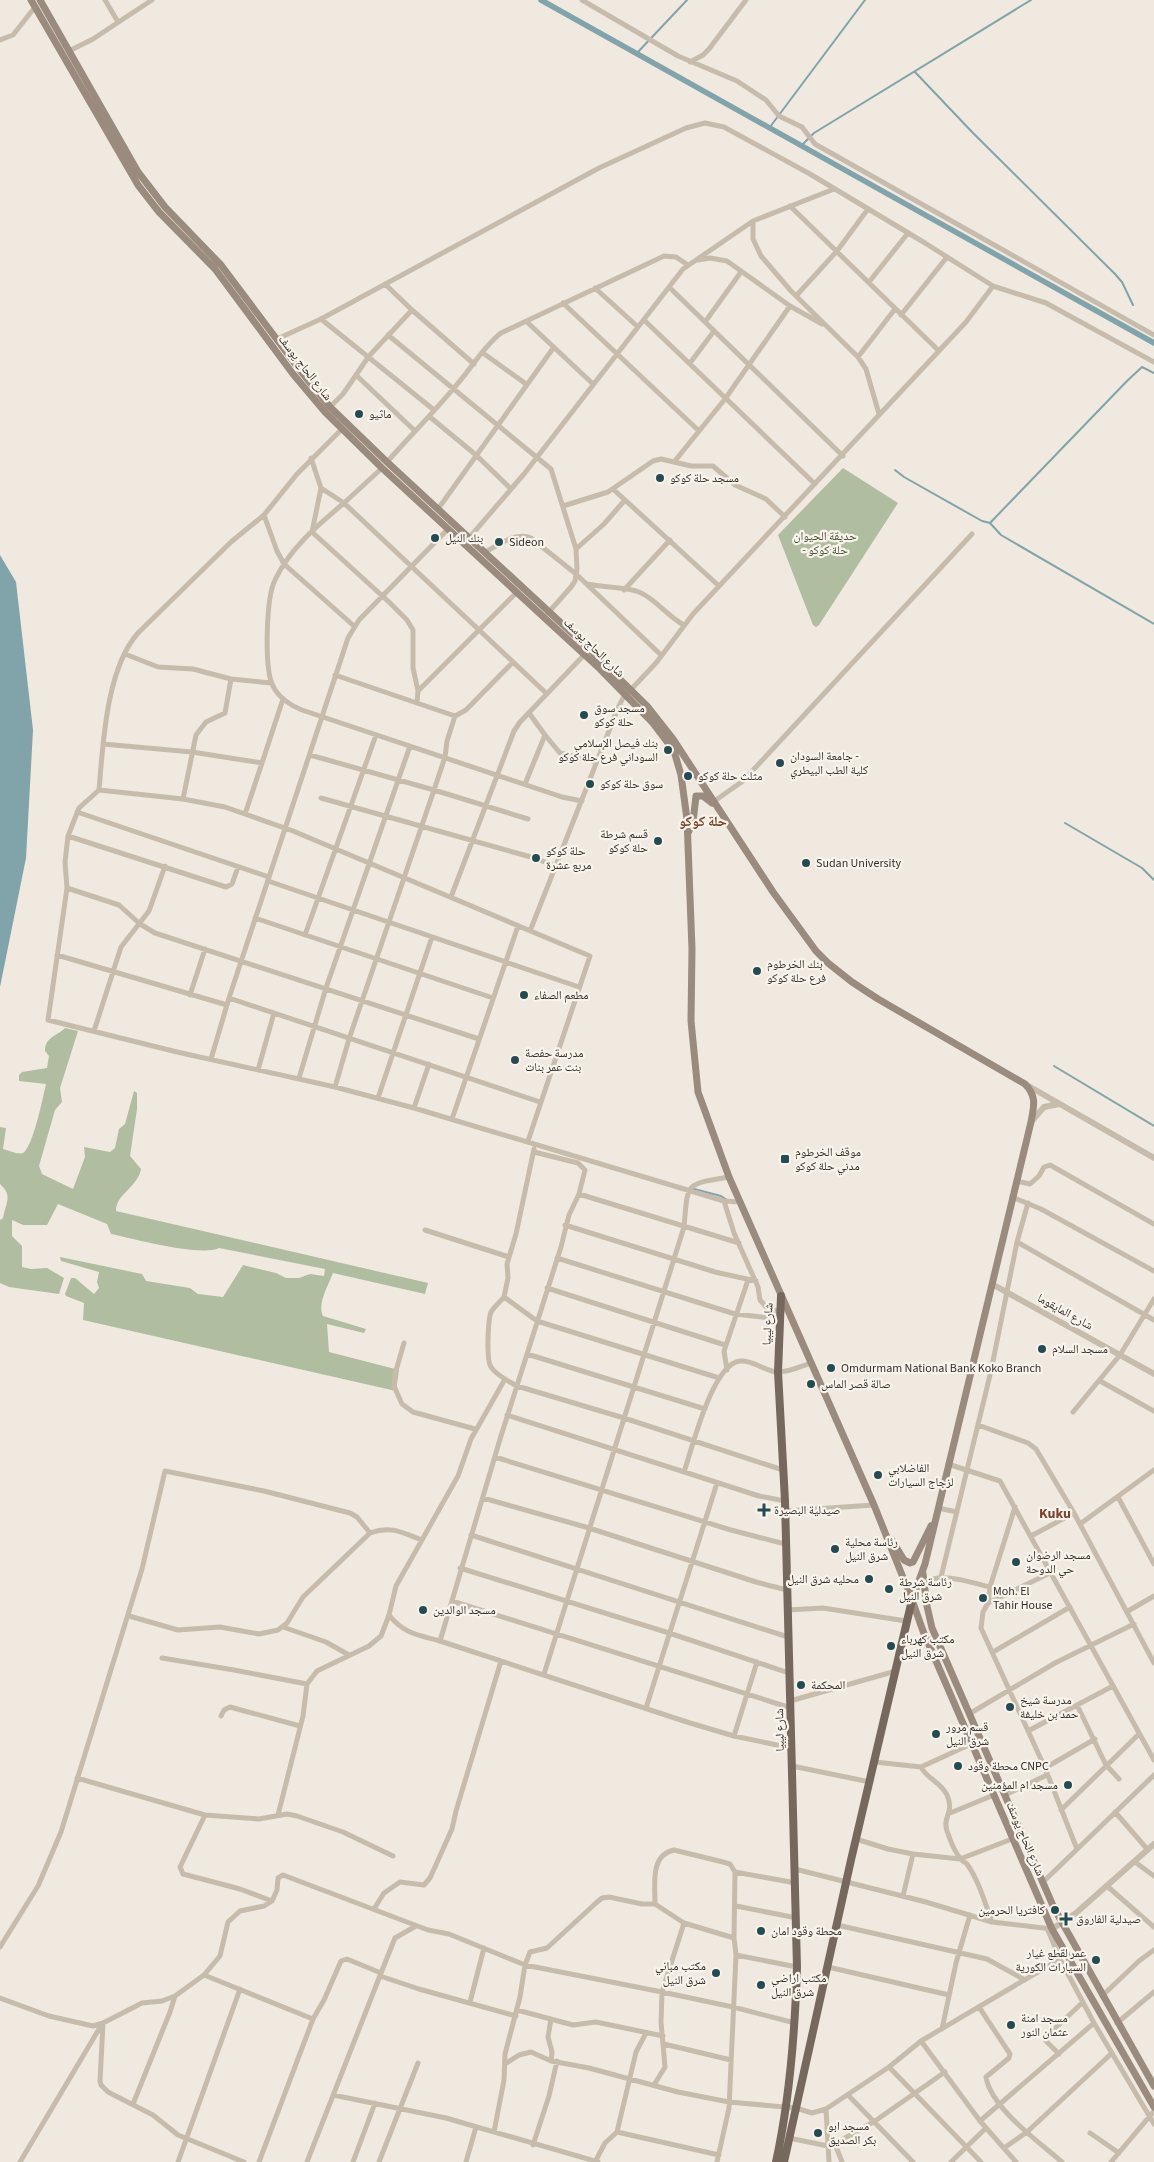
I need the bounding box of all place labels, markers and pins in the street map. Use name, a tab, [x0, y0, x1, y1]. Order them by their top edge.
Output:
place label: ماثيو	[369, 406, 392, 423]
marker: ماثيو	[353, 408, 365, 420]
place label: مسجد حلة كوكو	[670, 470, 739, 487]
marker: مسجد حلة كوكو	[654, 472, 666, 484]
place label: بنك النيل	[445, 530, 483, 547]
marker: بنك النيل	[429, 532, 441, 544]
place label: Sideon	[509, 534, 544, 551]
marker: Sideon	[493, 536, 505, 548]
place label: مسجد سوق حلة كوكو	[594, 700, 645, 731]
marker: مسجد سوق حلة كوكو	[578, 709, 590, 721]
place label: بنك فيصل الإسلامي السوداني فرع حلة كوكو	[558, 735, 658, 767]
marker: بنك فيصل الإسلامي السوداني فرع حلة كوكو	[662, 744, 674, 756]
place label: جامعة السودان - كلية الطب البيطري	[790, 748, 868, 780]
marker: جامعة السودان - كلية الطب البيطري	[774, 757, 786, 769]
place label: مثلث حلة كوكو	[698, 768, 763, 785]
marker: مثلث حلة كوكو	[682, 770, 694, 782]
place label: سوق حلة كوكو	[600, 776, 663, 793]
marker: سوق حلة كوكو	[584, 778, 596, 790]
place label: قسم شرطة حلة كوكو	[600, 826, 648, 857]
marker: قسم شرطة حلة كوكو	[652, 835, 664, 847]
place label: حلة كوكو مربع عشرة	[546, 843, 592, 874]
marker: حلة كوكو مربع عشرة	[530, 852, 542, 864]
place label: Sudan University	[816, 855, 902, 872]
marker: Sudan University	[800, 857, 812, 869]
place label: بنك الخرطوم فرع حلة كوكو	[767, 956, 826, 987]
marker: بنك الخرطوم فرع حلة كوكو	[751, 965, 763, 977]
place label: مطعم الصفاء	[534, 987, 588, 1004]
marker: مطعم الصفاء	[518, 989, 530, 1001]
place label: مدرسة حفصة بنت عمر بنات	[525, 1045, 584, 1076]
marker: مدرسة حفصة بنت عمر بنات	[509, 1054, 521, 1066]
place label: موقف الخرطوم مدني حلة كوكو	[795, 1144, 861, 1176]
marker: موقف الخرطوم مدني حلة كوكو	[779, 1153, 791, 1165]
place label: مسجد السلام	[1052, 1341, 1108, 1358]
marker: مسجد السلام	[1036, 1343, 1048, 1355]
place label: Omdurmam National Bank Koko Branch	[841, 1360, 1041, 1377]
marker: Omdurmam National Bank Koko Branch	[825, 1362, 837, 1374]
place label: صالة قصر الماس	[821, 1376, 891, 1393]
marker: صالة قصر الماس	[805, 1378, 817, 1390]
place label: الفاضلابي لزجاج السيارات	[888, 1460, 954, 1491]
marker: الفاضلابي لزجاج السيارات	[872, 1469, 884, 1481]
place label: صيدلية البصيرة	[774, 1502, 840, 1519]
marker: صيدلية البصيرة	[758, 1504, 770, 1516]
place label: رئاسة محلية شرق النيل	[845, 1534, 898, 1565]
marker: رئاسة محلية شرق النيل	[829, 1543, 841, 1555]
place label: مسجد الرضوان حي الدوحة	[1026, 1547, 1091, 1579]
marker: مسجد الرضوان حي الدوحة	[1010, 1556, 1022, 1568]
place label: محليه شرق النيل	[787, 1571, 859, 1588]
marker: محليه شرق النيل	[863, 1573, 875, 1585]
place label: رئاسة شرطة شرق النيل	[899, 1574, 952, 1605]
marker: رئاسة شرطة شرق النيل	[883, 1583, 895, 1595]
place label: Moh. El Tahir House	[993, 1583, 1053, 1614]
marker: Moh. El Tahir House	[977, 1592, 989, 1604]
place label: مسجد الوالدين	[433, 1602, 496, 1619]
marker: مسجد الوالدين	[417, 1604, 429, 1616]
place label: مكتب كهرباء شرق النيل	[901, 1631, 955, 1662]
marker: مكتب كهرباء شرق النيل	[885, 1640, 897, 1652]
place label: المحكمة	[811, 1677, 845, 1694]
marker: المحكمة	[795, 1679, 807, 1691]
place label: مدرسة شيخ حمد بن خليفة	[1020, 1692, 1079, 1723]
marker: مدرسة شيخ حمد بن خليفة	[1004, 1701, 1016, 1713]
place label: قسم مرور شرق النيل	[945, 1719, 989, 1750]
marker: قسم مرور شرق النيل	[930, 1728, 942, 1740]
place label: محطة وقود CNPC	[968, 1758, 1049, 1775]
marker: محطة وقود CNPC	[952, 1760, 964, 1772]
place label: مسجد ام المؤمنين	[981, 1777, 1058, 1794]
marker: مسجد ام المؤمنين	[1062, 1779, 1074, 1791]
place label: كافتريا الحرمين	[978, 1902, 1045, 1919]
marker: كافتريا الحرمين	[1049, 1904, 1061, 1916]
place label: صيدلية الفاروق	[1076, 1911, 1141, 1928]
marker: صيدلية الفاروق	[1060, 1913, 1072, 1925]
place label: محطة وقود امان	[771, 1923, 842, 1940]
marker: محطة وقود امان	[755, 1925, 767, 1937]
place label: عمر لقطع غيار السيارات الكورية	[1015, 1945, 1086, 1976]
marker: عمر لقطع غيار السيارات الكورية	[1090, 1954, 1102, 1966]
place label: مكتب مباني شرق النيل	[655, 1958, 706, 1989]
marker: مكتب مباني شرق النيل	[710, 1967, 722, 1979]
place label: مكتب اراضي شرق النيل	[771, 1970, 827, 2001]
marker: مكتب اراضي شرق النيل	[755, 1979, 767, 1991]
place label: مسجد امنة عثمان النور	[1020, 2010, 1068, 2041]
marker: مسجد امنة عثمان النور	[1005, 2019, 1017, 2031]
place label: مسجد ابو بكر الصديق	[828, 2118, 876, 2149]
marker: مسجد ابو بكر الصديق	[812, 2127, 824, 2139]

